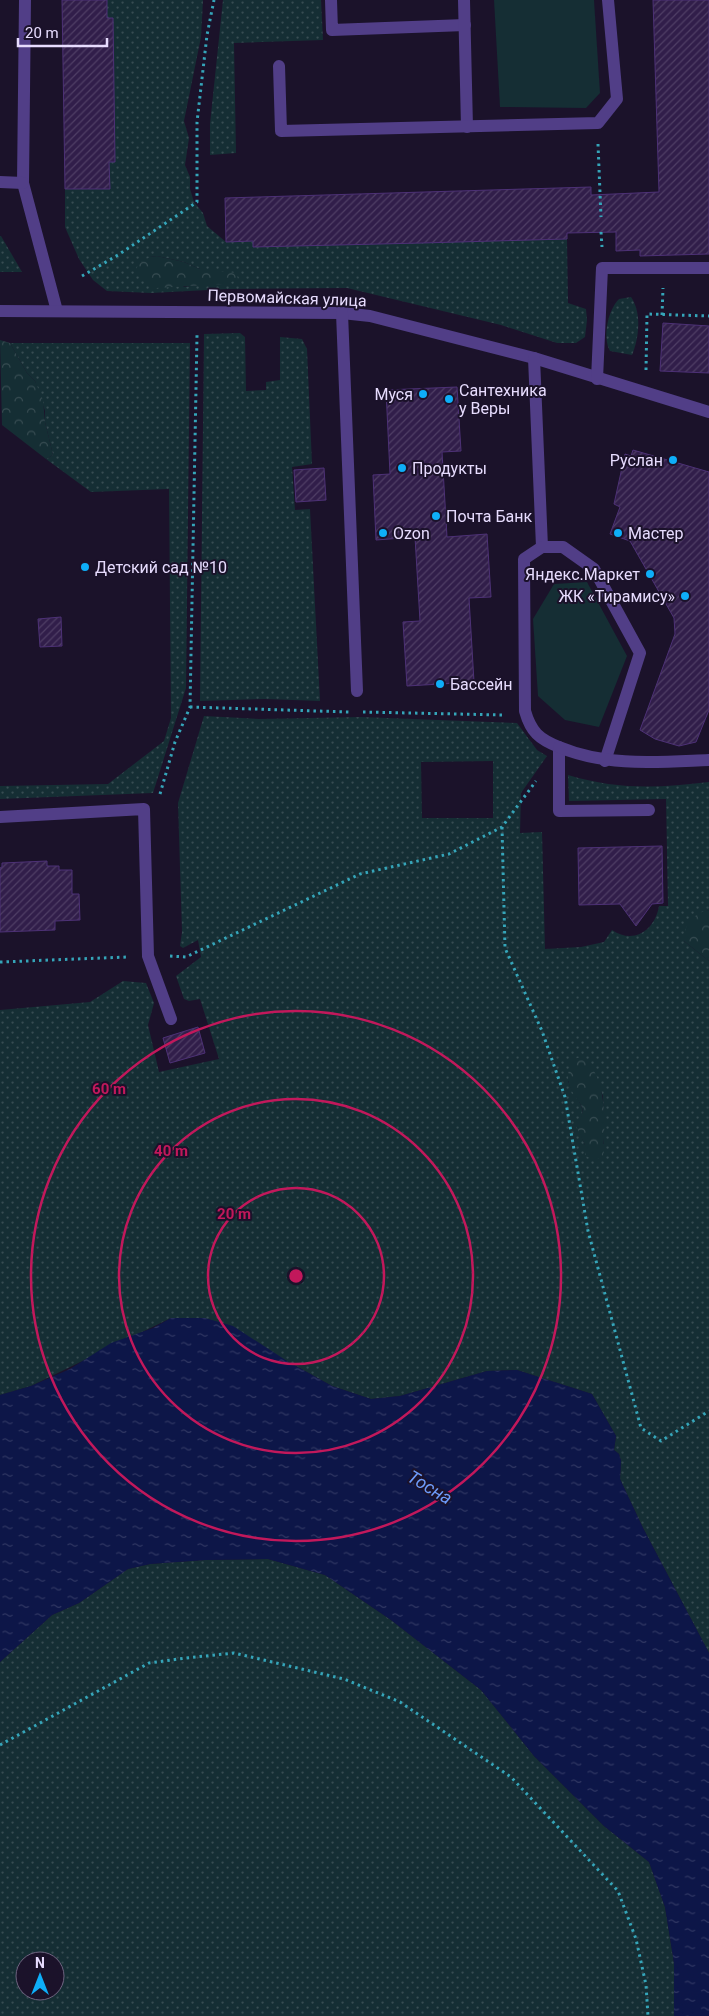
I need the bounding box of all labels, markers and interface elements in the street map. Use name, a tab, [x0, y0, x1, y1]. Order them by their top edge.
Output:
scale bar	[18, 15, 106, 47]
text: 20 m	[25, 24, 59, 42]
street label: Первомайская улица	[207, 286, 367, 310]
place label: Сантехника у Веры	[459, 381, 547, 418]
place label: Муся	[374, 385, 413, 404]
marker: Муся	[417, 388, 429, 400]
marker: Сантехника у Веры	[443, 393, 455, 405]
place label: Руслан	[610, 451, 663, 470]
marker: Руслан	[667, 454, 679, 466]
place label: Продукты	[412, 459, 487, 478]
marker: Продукты	[396, 462, 408, 474]
place label: Почта Банк	[446, 507, 533, 526]
marker: Почта Банк	[430, 510, 442, 522]
place label: Ozon	[393, 524, 430, 543]
place label: Мастер	[628, 524, 684, 543]
marker: Ozon	[377, 527, 389, 539]
marker: Мастер	[612, 527, 624, 539]
place label: Детский сад №10	[95, 558, 227, 577]
marker: Детский сад №10	[79, 561, 91, 573]
place label: Яндекс.Маркет	[525, 565, 640, 584]
marker: Яндекс.Маркет	[644, 568, 656, 580]
place label: ЖК «Тирамису»	[559, 587, 675, 606]
marker: ЖК «Тирамису»	[679, 590, 691, 602]
place label: Бассейн	[450, 675, 512, 694]
marker: Бассейн	[434, 678, 446, 690]
text: 60 m	[92, 1080, 126, 1098]
text: 40 m	[154, 1142, 188, 1160]
text: 20 m	[217, 1205, 251, 1223]
centre of rings	[287, 1267, 305, 1285]
water label: Тосна	[404, 1466, 456, 1508]
north arrow	[15, 1951, 65, 2001]
text: N	[35, 1955, 45, 1971]

